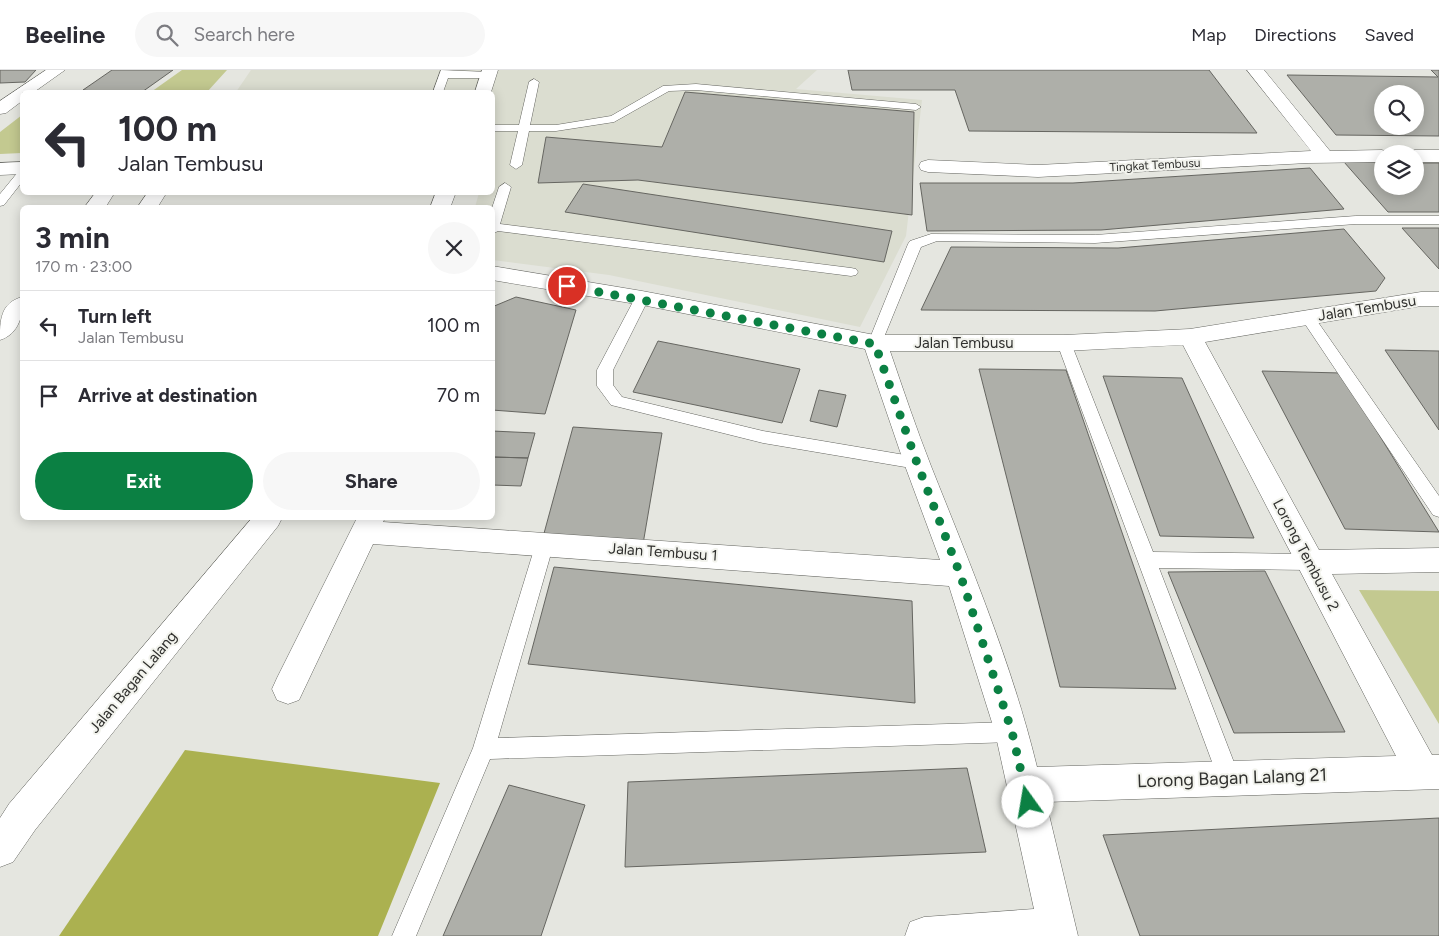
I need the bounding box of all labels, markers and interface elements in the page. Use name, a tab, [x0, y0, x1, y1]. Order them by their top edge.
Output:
search box	[135, 12, 485, 57]
text: Beeline	[25, 20, 105, 49]
icon: search	[153, 21, 181, 49]
text: Search here	[193, 23, 295, 46]
text: Map	[1191, 24, 1226, 46]
text: Directions	[1254, 24, 1336, 46]
text: Saved	[1364, 24, 1414, 46]
map controls	[1374, 85, 1424, 195]
button: search	[1374, 85, 1424, 135]
text: 100 m	[118, 108, 217, 150]
icon: left	[35, 110, 100, 175]
button: layers	[1374, 145, 1424, 195]
text: Jalan Tembusu	[118, 150, 264, 177]
street label: Tingkat Tembusu	[1109, 156, 1201, 174]
text: 3 min	[35, 219, 110, 256]
button: close	[428, 222, 480, 274]
text: 170 m · 23:00	[35, 257, 132, 276]
pin	[546, 265, 588, 307]
icon: arrive	[553, 272, 581, 300]
street label: Jalan Tembusu	[1317, 291, 1417, 325]
text: Turn left	[78, 305, 152, 328]
icon: left	[35, 312, 63, 340]
text: 100 m	[427, 314, 480, 337]
text: Jalan Tembusu	[78, 328, 184, 347]
street label: Jalan Tembusu	[914, 334, 1014, 352]
icon: arrive	[35, 382, 63, 410]
text: Arrive at destination	[78, 384, 257, 407]
text: 70 m	[437, 384, 480, 407]
button: Exit	[35, 452, 253, 510]
button: Share	[263, 452, 480, 510]
street label: Lorong Tembusu 2	[1269, 496, 1343, 614]
street label: Jalan Tembusu 1	[608, 539, 718, 565]
street label: Jalan Bagan Lalang	[85, 627, 181, 737]
street label: Lorong Bagan Lalang 21	[1137, 764, 1327, 792]
position arrow	[1001, 775, 1053, 827]

